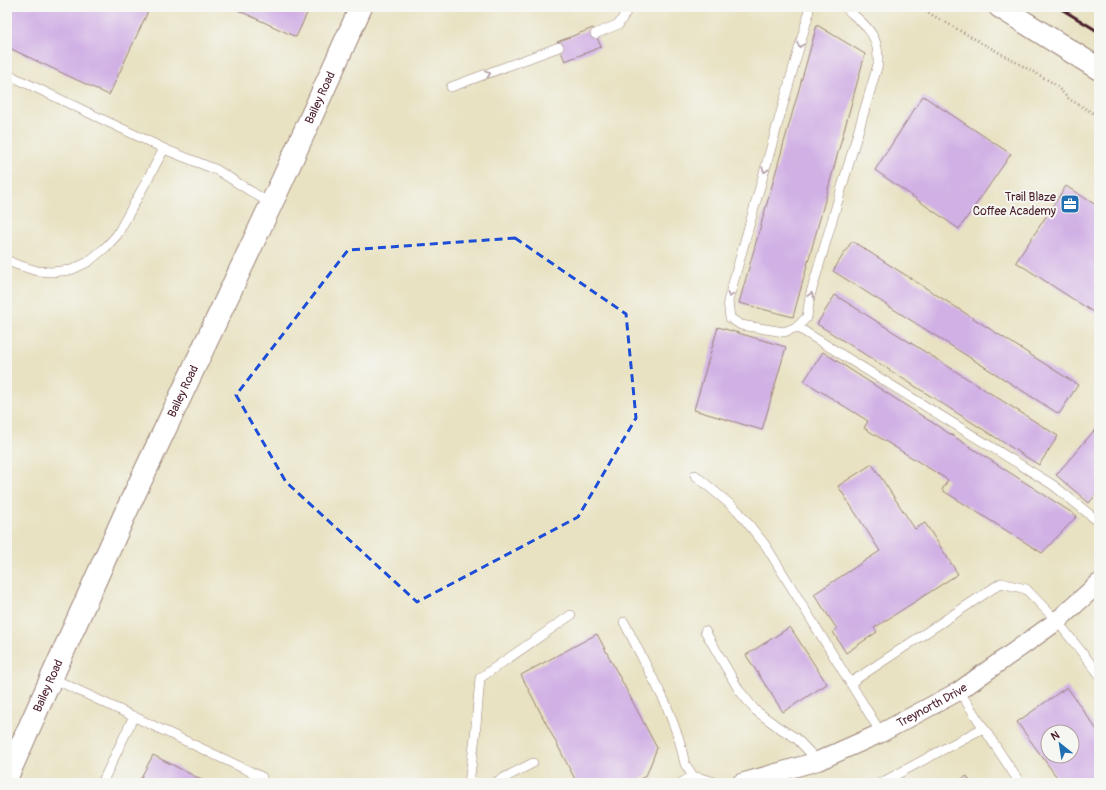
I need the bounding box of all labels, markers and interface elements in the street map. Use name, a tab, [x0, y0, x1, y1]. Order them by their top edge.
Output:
one-way arrow	[796, 41, 805, 48]
street label: Bailey Road	[302, 69, 339, 126]
one-way arrow	[484, 70, 491, 78]
one-way arrow	[761, 166, 770, 173]
place label: Trail Blaze Coffee Academy	[973, 190, 1056, 219]
office icon: Trail Blaze Coffee Academy	[1059, 193, 1081, 215]
one-way arrow	[726, 291, 735, 298]
one-way arrow	[807, 292, 815, 298]
street label: Bailey Road	[165, 363, 202, 420]
street label: Bailey Road	[30, 657, 67, 715]
street label: Treynorth Drive	[894, 680, 971, 731]
north arrow	[1040, 724, 1080, 764]
text: N	[1049, 728, 1062, 743]

